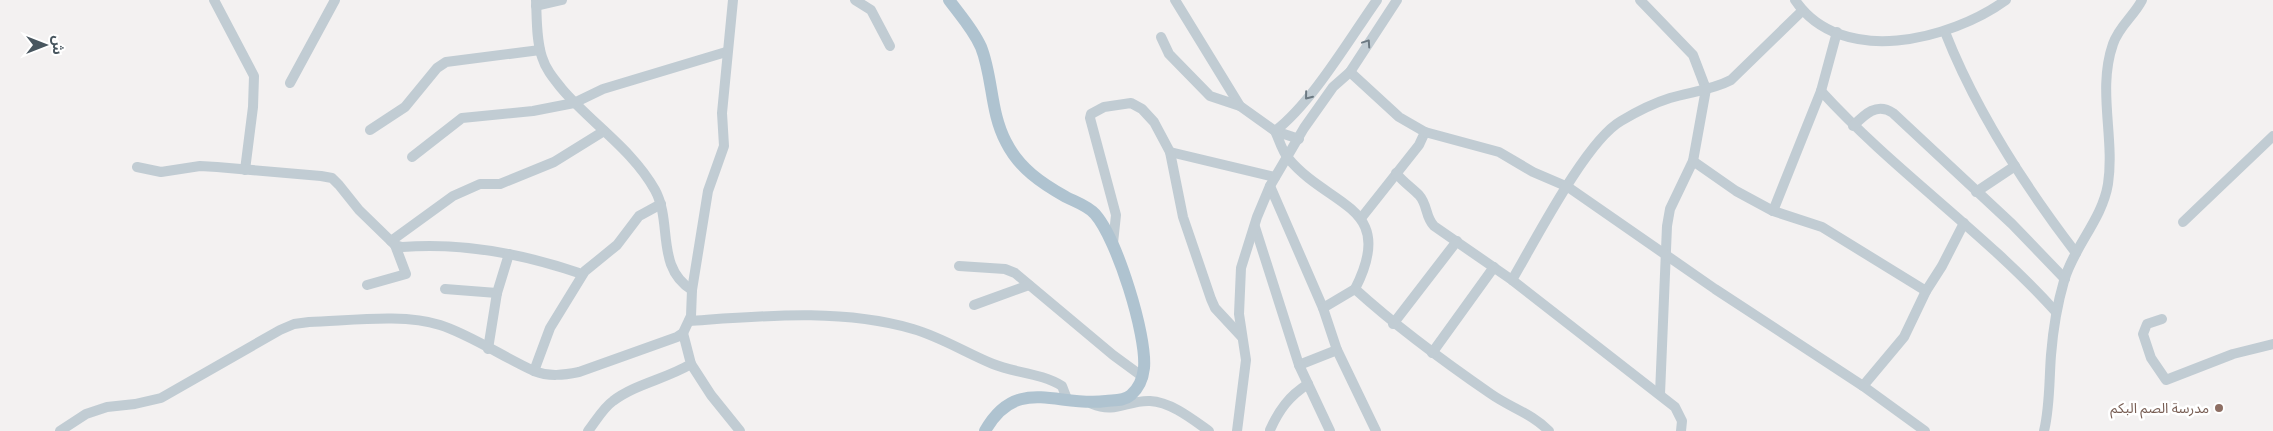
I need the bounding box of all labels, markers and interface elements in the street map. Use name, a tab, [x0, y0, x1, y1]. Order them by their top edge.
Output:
north arrow	[20, 20, 70, 70]
text: ش	[49, 35, 66, 55]
one-way arrow	[1361, 39, 1370, 49]
one-way arrow	[1305, 90, 1313, 99]
place label: مدرسة الصم البكم	[2110, 400, 2209, 419]
marker: مدرسة الصم البكم	[2213, 402, 2225, 414]

